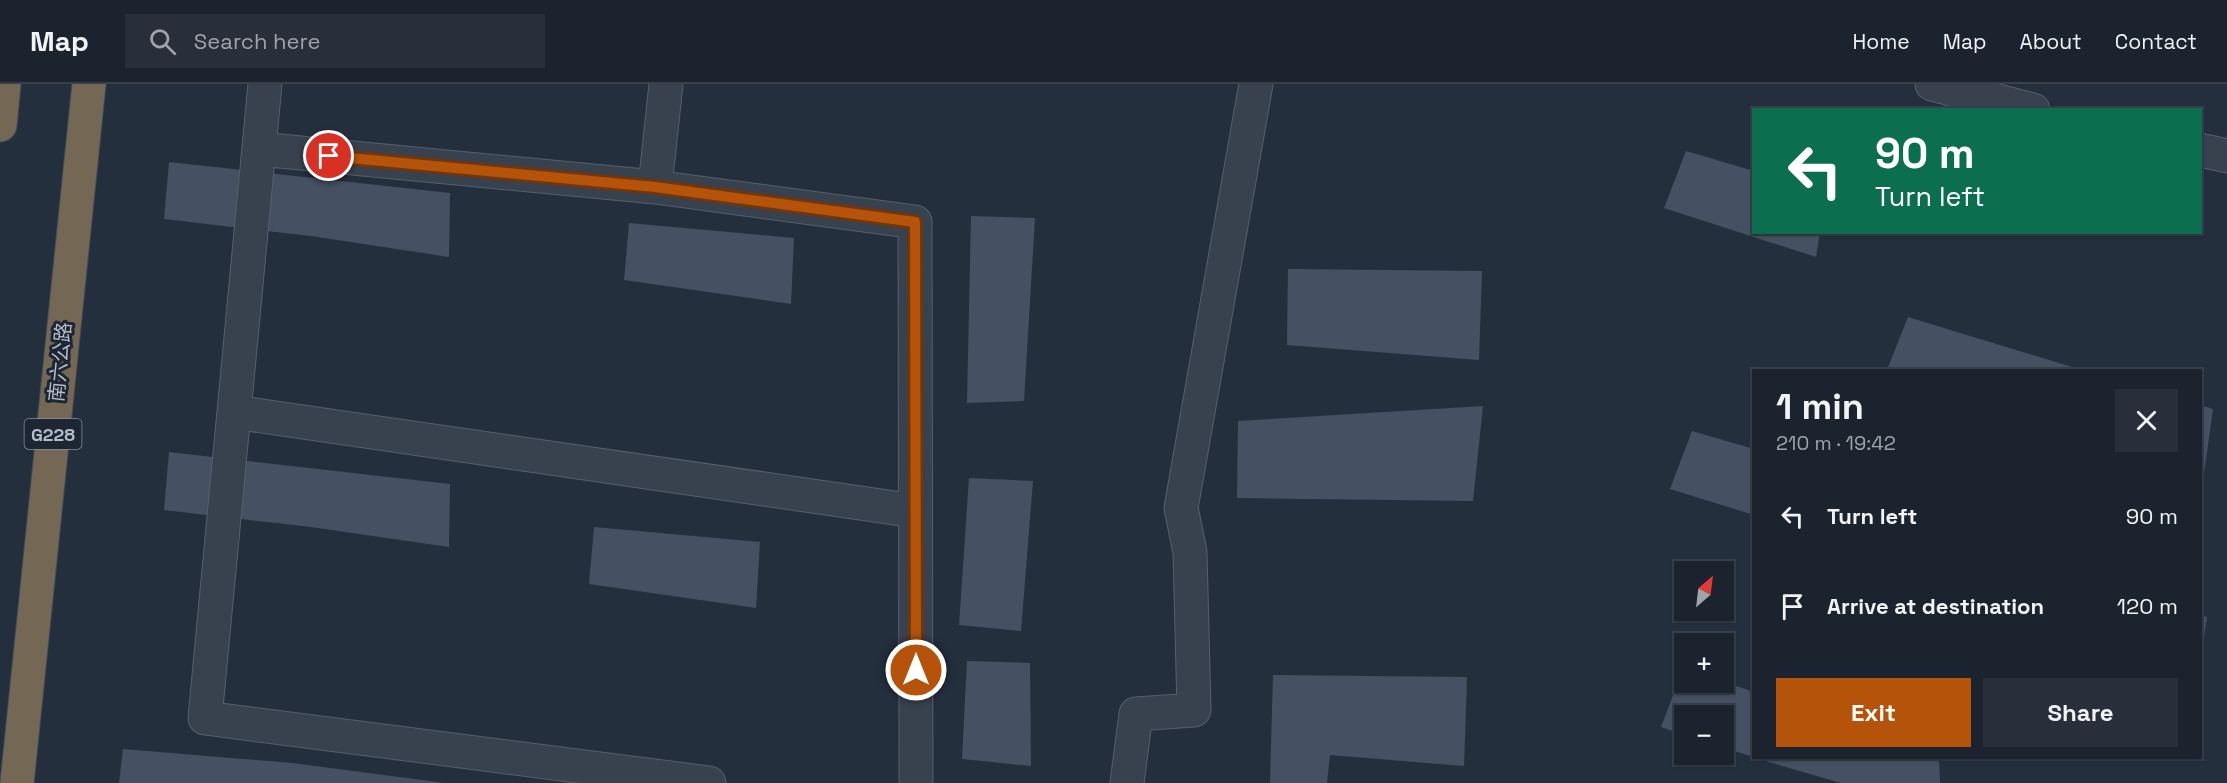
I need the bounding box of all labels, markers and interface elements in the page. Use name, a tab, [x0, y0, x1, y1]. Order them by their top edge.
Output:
search box	[125, 14, 545, 68]
text: Map	[30, 23, 89, 59]
icon: search	[146, 25, 179, 58]
text: Search here	[194, 27, 321, 55]
text: Home	[1852, 28, 1910, 55]
text: Map	[1943, 28, 1987, 55]
text: About	[2020, 28, 2082, 55]
text: Contact	[2115, 28, 2197, 55]
text: 90 m	[1875, 127, 1975, 180]
pin	[303, 130, 354, 181]
icon: left	[1776, 132, 1854, 210]
icon: arrive	[312, 139, 345, 172]
text: Turn left	[1875, 179, 1985, 214]
street label: 南六公路	[43, 321, 77, 403]
text: 1 min	[1776, 384, 1864, 430]
button: close	[2115, 389, 2178, 452]
road number: G228	[25, 419, 82, 449]
text: 210 m · 19:42	[1776, 430, 1896, 456]
icon: left	[1776, 500, 1809, 533]
text: Turn left	[1827, 502, 1917, 530]
text: 90 m	[2126, 502, 2178, 530]
north arrow	[1674, 561, 1734, 621]
map controls	[1674, 561, 1734, 765]
icon: arrive	[1776, 590, 1809, 623]
text: Arrive at destination	[1827, 592, 2044, 620]
text: 120 m	[2117, 592, 2178, 620]
button: +	[1674, 633, 1734, 693]
position arrow	[884, 638, 948, 702]
button: Exit	[1776, 678, 1971, 747]
button: Share	[1983, 678, 2178, 747]
button: −	[1674, 705, 1734, 765]

